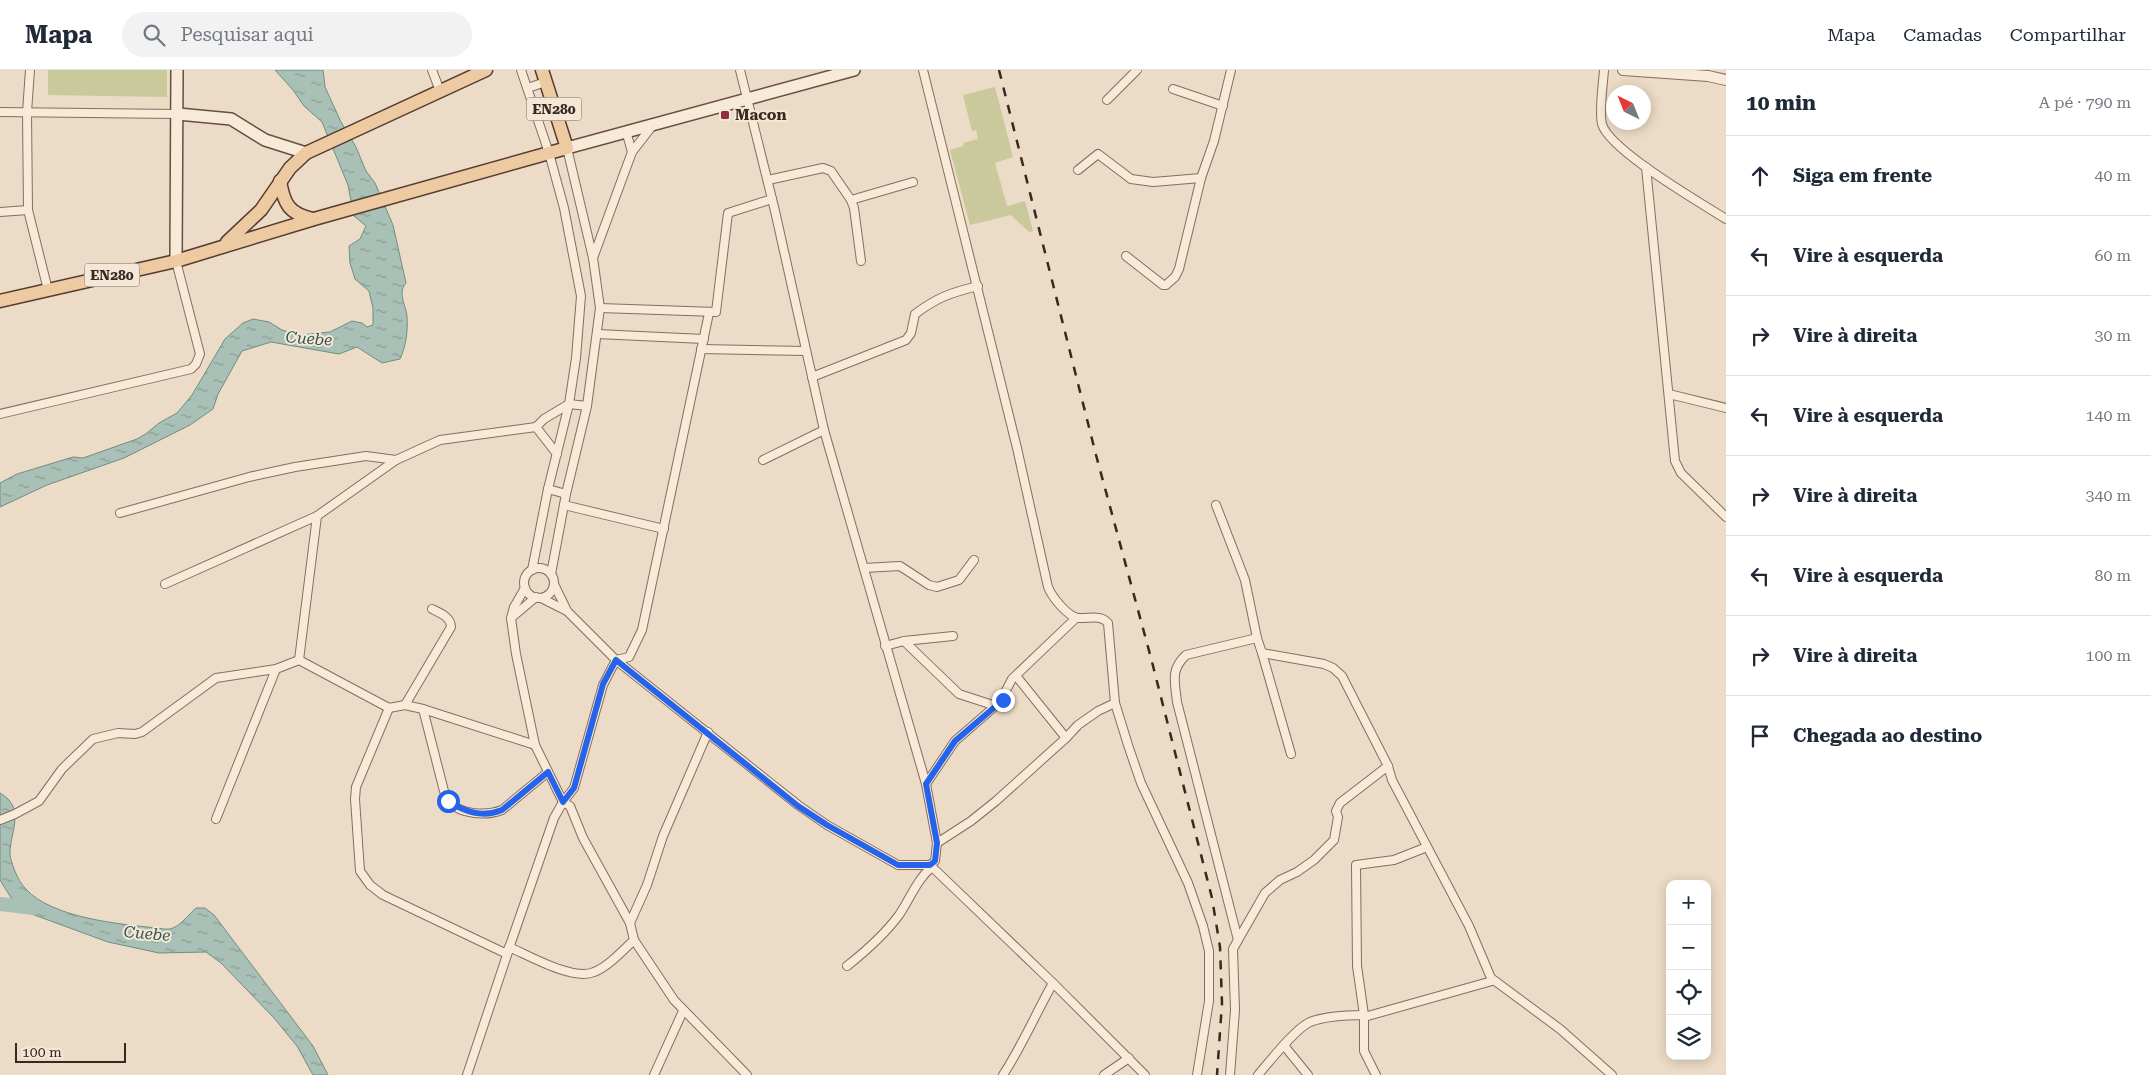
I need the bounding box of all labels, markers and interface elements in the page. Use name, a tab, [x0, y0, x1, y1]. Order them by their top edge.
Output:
search box	[122, 12, 472, 57]
text: Mapa	[25, 21, 92, 49]
icon: search	[140, 21, 168, 49]
text: Pesquisar aqui	[180, 23, 314, 46]
text: Mapa	[1827, 24, 1875, 45]
text: Camadas	[1903, 24, 1982, 45]
text: Compartilhar	[2010, 24, 2126, 45]
north arrow	[1606, 85, 1651, 130]
text: 10 min	[1746, 91, 1816, 115]
text: A pé · 790 m	[2039, 93, 2131, 112]
road number: EN280	[526, 98, 582, 120]
place label: Macon	[735, 106, 787, 124]
marker: Macon	[719, 109, 731, 121]
icon: ahead	[1746, 162, 1774, 190]
text: Siga em frente	[1793, 164, 1932, 187]
text: 40 m	[2094, 166, 2131, 185]
icon: left	[1746, 242, 1774, 270]
text: Vire à esquerda	[1793, 244, 1943, 267]
text: 60 m	[2094, 246, 2131, 265]
road number: EN280	[84, 264, 140, 286]
icon: right	[1746, 322, 1774, 350]
text: Vire à direita	[1793, 324, 1917, 347]
text: 30 m	[2094, 326, 2131, 345]
water label: Cuebe	[285, 327, 333, 350]
icon: left	[1746, 402, 1774, 430]
text: Vire à esquerda	[1793, 404, 1943, 427]
text: 140 m	[2085, 406, 2131, 425]
icon: right	[1746, 482, 1774, 510]
text: Vire à direita	[1793, 484, 1917, 507]
text: 340 m	[2085, 486, 2131, 505]
icon: left	[1746, 562, 1774, 590]
text: Vire à esquerda	[1793, 564, 1943, 587]
text: 80 m	[2094, 566, 2131, 585]
icon: right	[1746, 642, 1774, 670]
text: Vire à direita	[1793, 644, 1917, 667]
text: 100 m	[2085, 646, 2131, 665]
route end	[992, 689, 1015, 712]
icon: arrive	[1746, 722, 1774, 750]
text: Chegada ao destino	[1793, 724, 1982, 747]
route start	[437, 790, 460, 813]
map controls	[1666, 880, 1711, 1060]
button: +	[1666, 880, 1711, 925]
water label: Cuebe	[123, 922, 171, 945]
button: −	[1666, 925, 1711, 970]
button: locate	[1666, 970, 1711, 1015]
button: layers	[1666, 1015, 1711, 1060]
scale bar	[15, 1040, 126, 1063]
text: 100 m	[22, 1044, 62, 1060]

